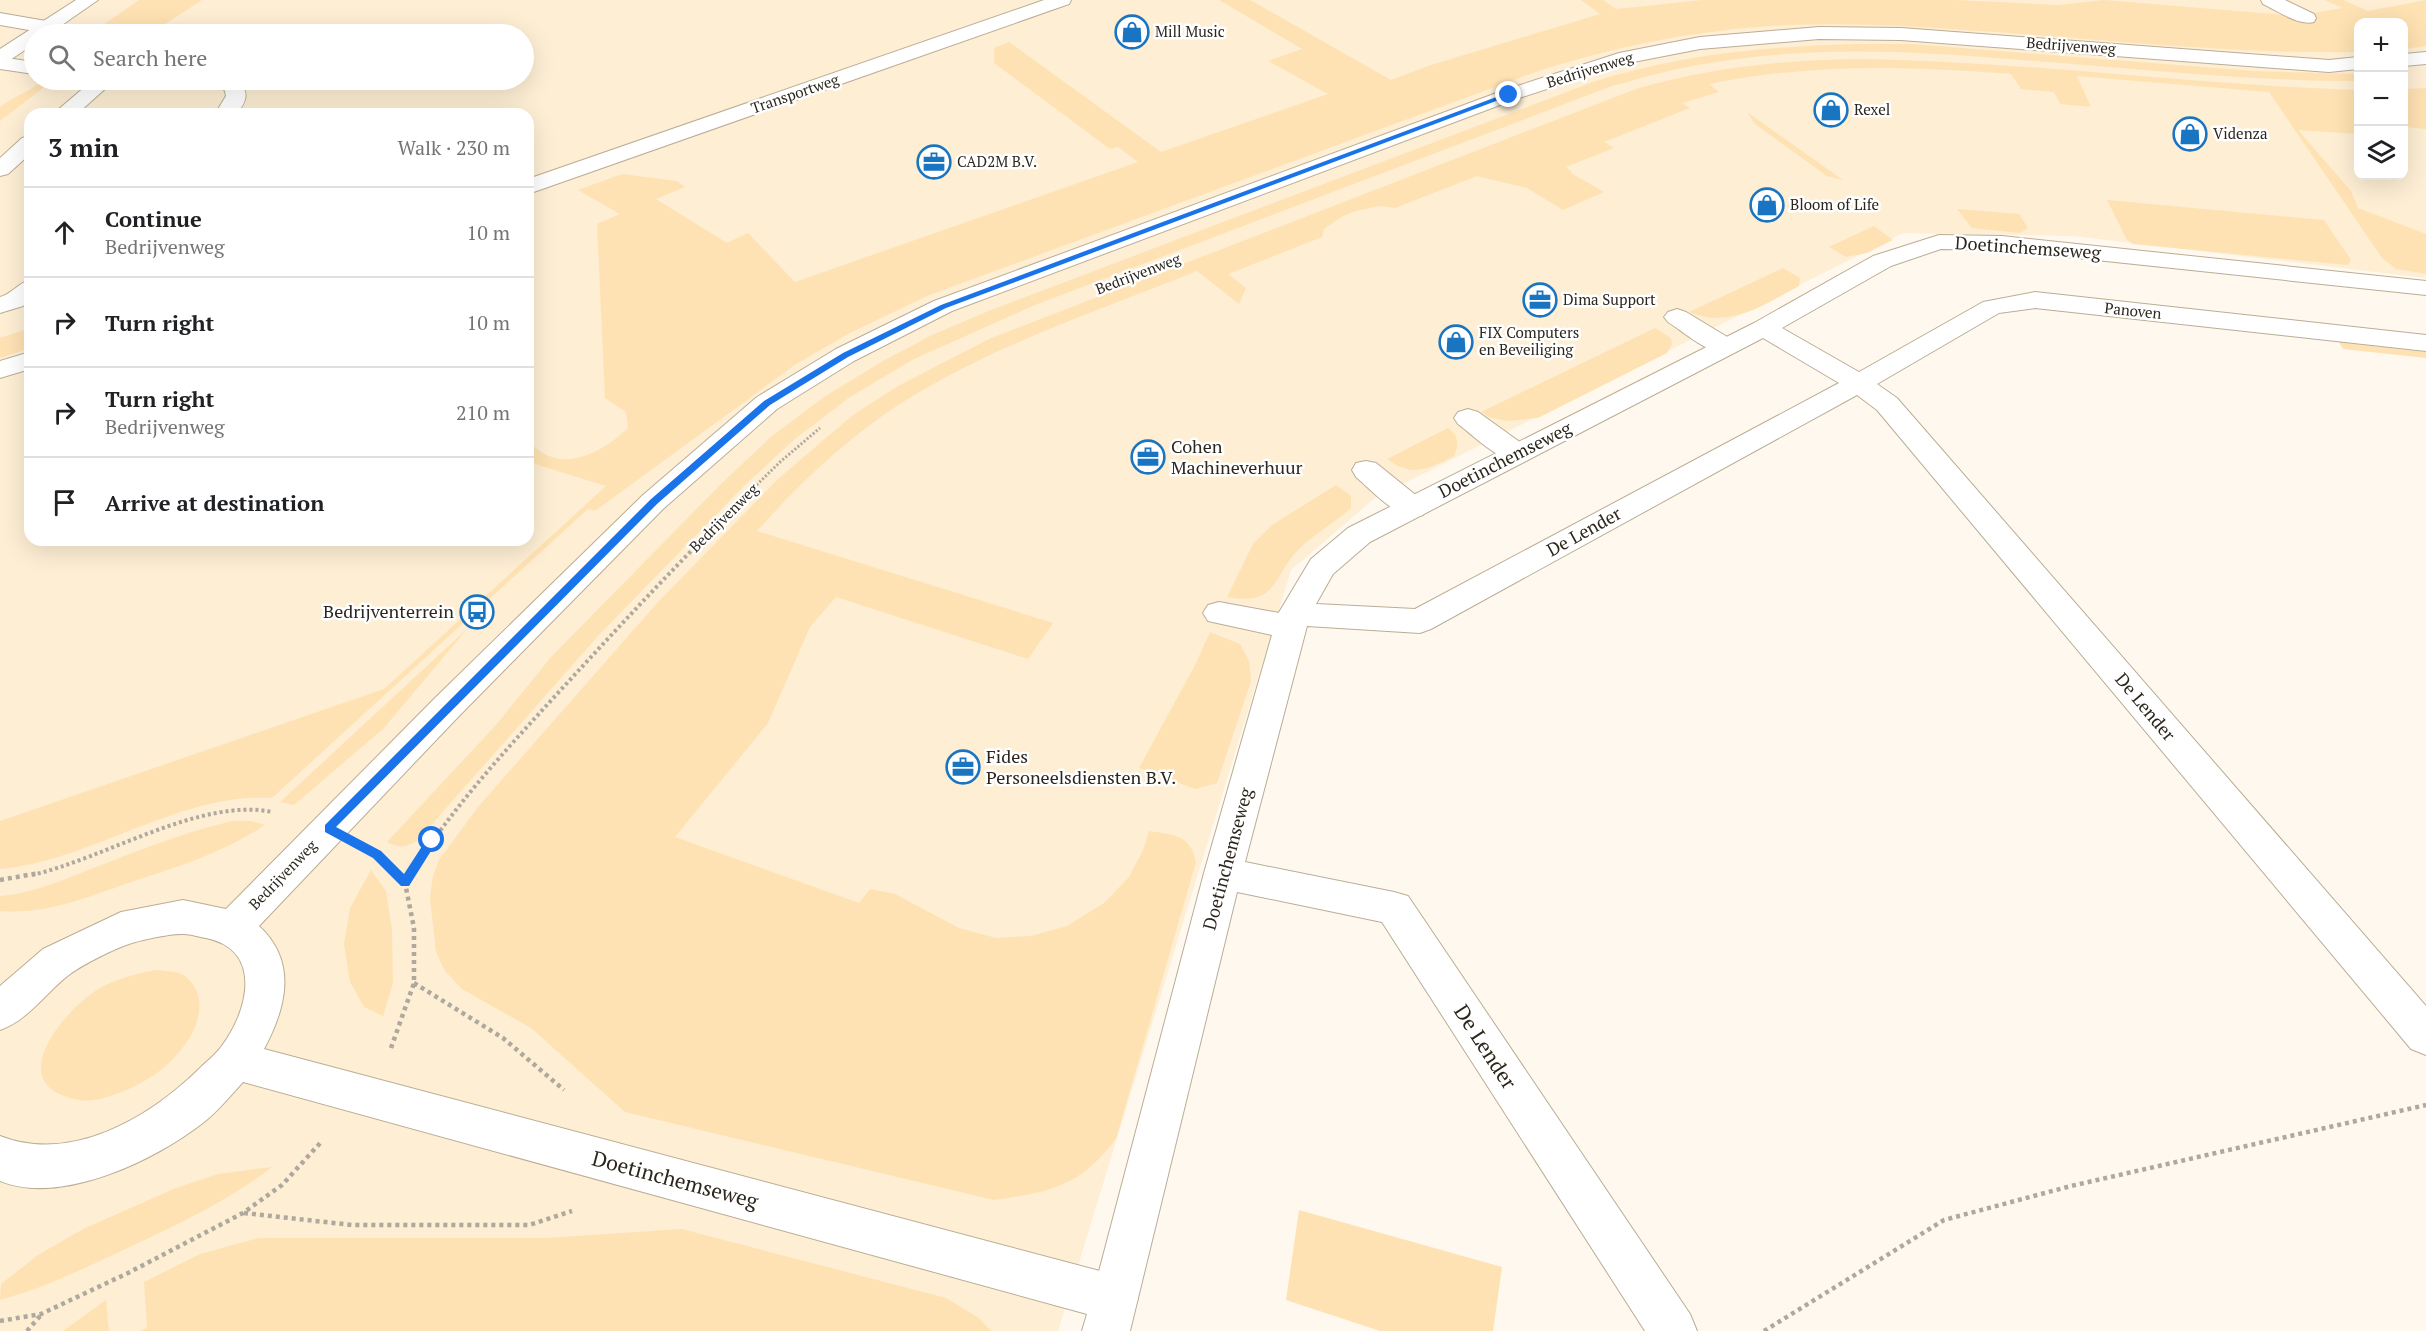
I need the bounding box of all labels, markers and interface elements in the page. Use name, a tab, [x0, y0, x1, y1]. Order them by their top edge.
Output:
shop icon: Mill Music	[1114, 14, 1150, 50]
map controls	[2354, 18, 2408, 180]
button: +	[2354, 18, 2408, 72]
place label: Mill Music	[1155, 21, 1225, 41]
search box	[24, 24, 534, 90]
street label: Bedrijvenweg	[2026, 32, 2118, 58]
icon: search	[45, 41, 78, 74]
text: Search here	[93, 43, 207, 72]
street label: Bedrijvenweg	[1544, 46, 1637, 92]
street label: Transportweg	[748, 68, 842, 117]
button: −	[2354, 72, 2408, 126]
route end	[1495, 81, 1521, 107]
shop icon: Rexel	[1813, 92, 1849, 128]
place label: Rexel	[1854, 99, 1890, 119]
shop icon: Videnza	[2172, 116, 2208, 152]
place label: Videnza	[2213, 123, 2268, 143]
button: layers	[2354, 126, 2408, 180]
text: 3 min	[48, 130, 119, 164]
text: Walk · 230 m	[398, 134, 510, 161]
office icon: CAD2M B.V.	[916, 144, 952, 180]
place label: CAD2M B.V.	[957, 151, 1037, 171]
shop icon: Bloom of Life	[1749, 187, 1785, 223]
place label: Bloom of Life	[1790, 194, 1879, 214]
text: Continue	[105, 204, 202, 233]
icon: ahead	[48, 216, 81, 249]
text: 10 m	[467, 219, 510, 246]
street label: Doetinchemseweg	[1954, 230, 2102, 264]
text: Bedrijvenweg	[105, 233, 225, 260]
street label: Bedrijvenweg	[1092, 247, 1184, 298]
office icon: Dima Support	[1522, 282, 1558, 318]
place label: Dima Support	[1563, 289, 1656, 309]
street label: Panoven	[2104, 297, 2163, 323]
icon: right	[48, 306, 81, 339]
text: Turn right	[105, 308, 214, 337]
text: 10 m	[467, 309, 510, 336]
place label: FIX Computers en Beveiliging	[1479, 322, 1579, 359]
shop icon: FIX Computers en Beveiliging	[1438, 324, 1474, 360]
text: Turn right	[105, 384, 214, 413]
icon: right	[48, 396, 81, 429]
text: 210 m	[456, 399, 510, 426]
text: Bedrijvenweg	[105, 413, 225, 440]
street label: Doetinchemseweg	[1434, 415, 1576, 503]
place label: Cohen Machineverhuur	[1171, 434, 1302, 479]
office icon: Cohen Machineverhuur	[1130, 439, 1166, 475]
street label: Bedrijvenweg	[685, 478, 763, 556]
icon: arrive	[48, 486, 81, 519]
text: Arrive at destination	[105, 488, 324, 517]
street label: De Lender	[1542, 501, 1625, 561]
bus stop icon: Bedrijventerrein	[459, 594, 495, 630]
place label: Bedrijventerrein	[323, 599, 454, 623]
street label: De Lender	[2110, 667, 2181, 745]
place label: Fides Personeelsdiensten B.V.	[986, 744, 1176, 789]
office icon: Fides Personeelsdiensten B.V.	[945, 749, 981, 785]
street label: Doetinchemseweg	[1197, 784, 1258, 933]
route start	[418, 826, 444, 852]
street label: Bedrijvenweg	[244, 834, 321, 913]
street label: De Lender	[1448, 999, 1524, 1094]
street label: Doetinchemseweg	[589, 1143, 762, 1215]

